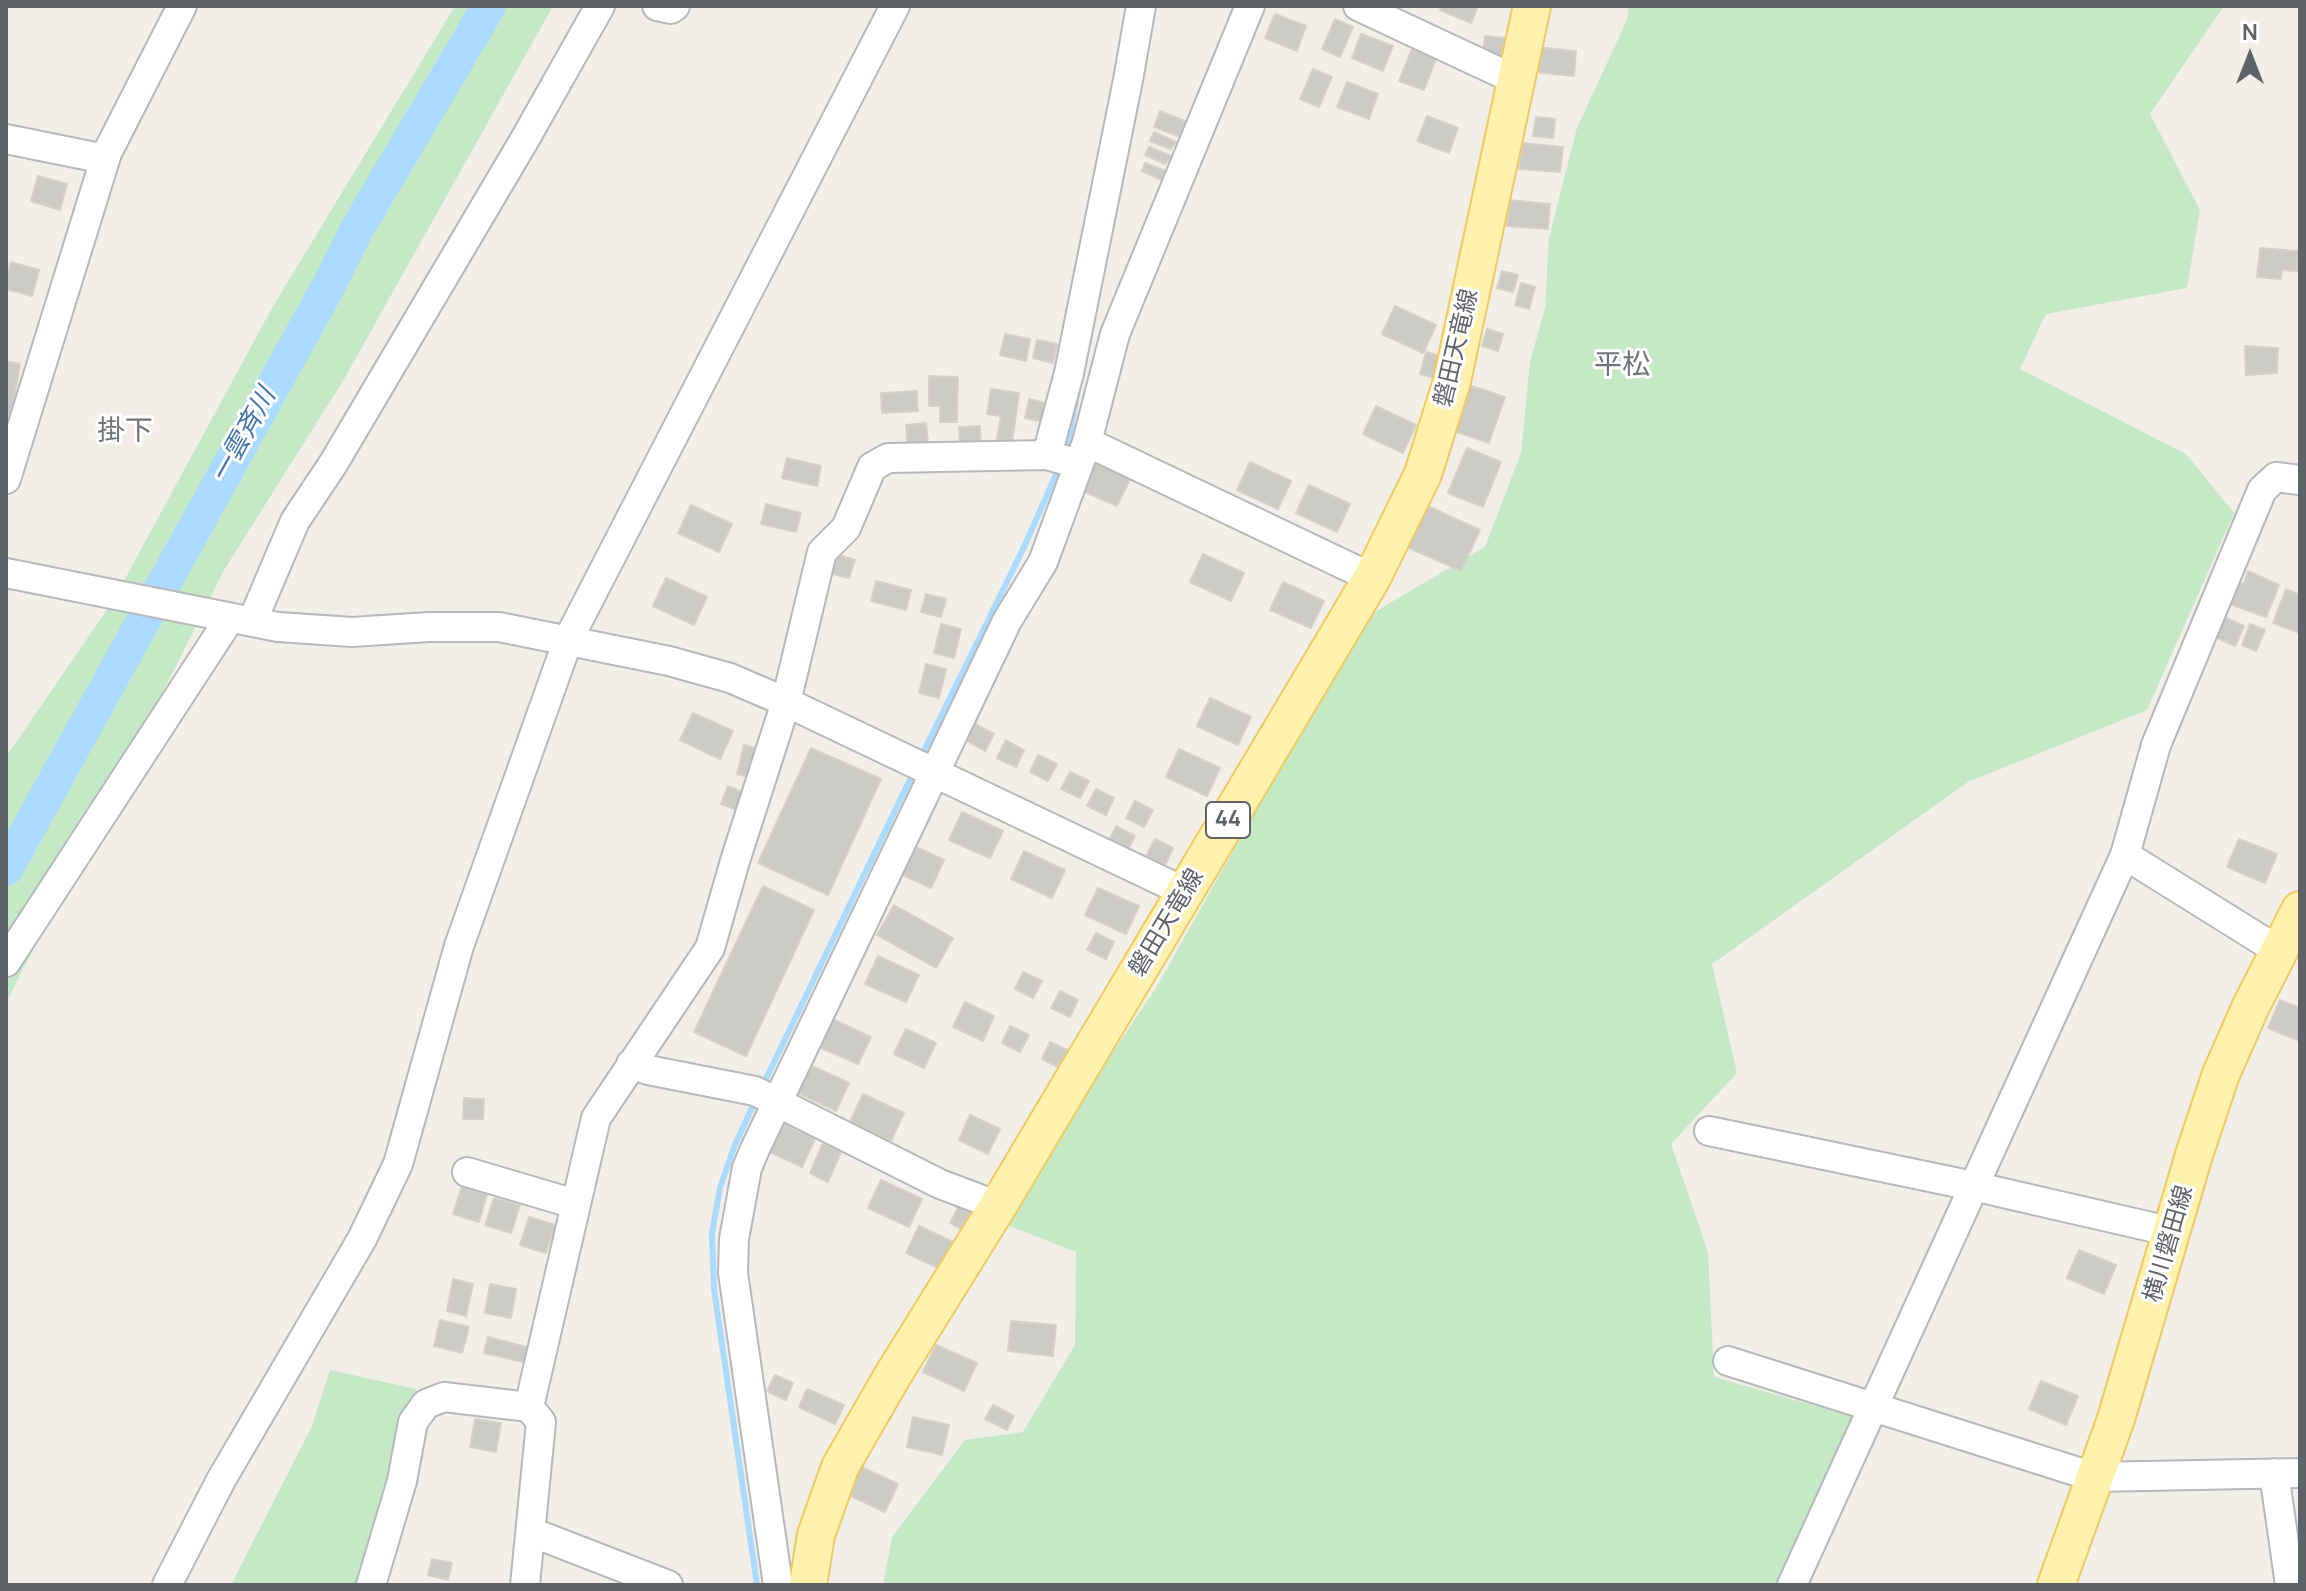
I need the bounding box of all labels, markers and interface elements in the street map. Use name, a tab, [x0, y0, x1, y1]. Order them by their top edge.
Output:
north arrow	[2210, 16, 2290, 96]
text: N	[2242, 17, 2258, 47]
street label: 磐田天竜線	[1429, 286, 1485, 410]
district label: 平松	[1594, 349, 1650, 383]
water label: 一雲斉川	[205, 383, 283, 489]
district label: 掛下	[97, 415, 153, 449]
road number: 44	[1206, 802, 1250, 838]
street label: 磐田天竜線	[1124, 864, 1210, 982]
street label: 横川磐田線	[2139, 1182, 2199, 1306]

